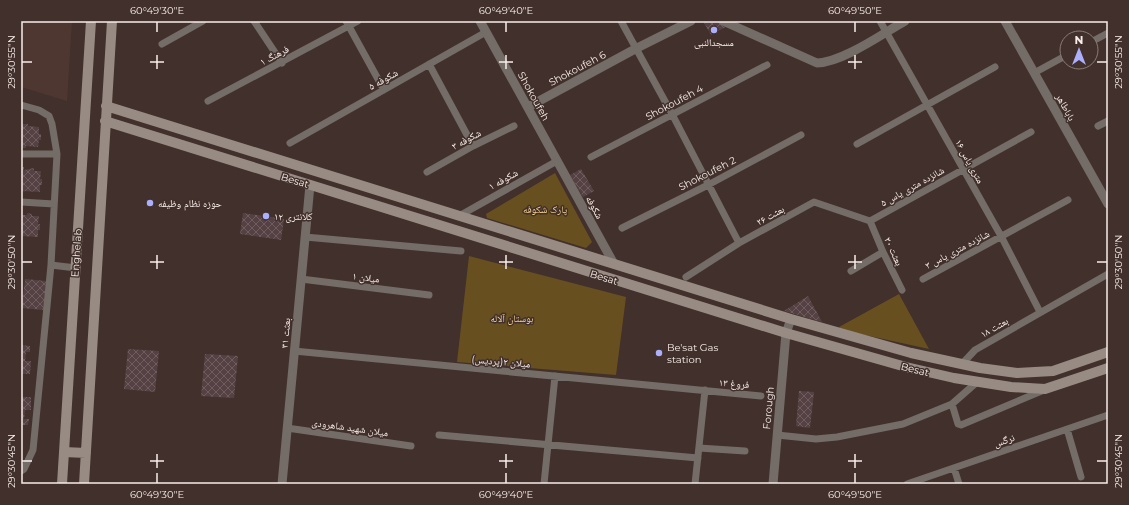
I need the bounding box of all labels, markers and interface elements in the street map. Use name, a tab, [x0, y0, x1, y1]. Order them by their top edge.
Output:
text: 60°49'30"E	[130, 4, 184, 17]
text: 60°49'40"E	[479, 4, 534, 17]
text: 60°49'50"E	[828, 4, 882, 17]
marker: مسجدالنبی	[709, 25, 719, 35]
north arrow	[1059, 30, 1099, 70]
text: N	[1075, 33, 1083, 47]
text: 29°30'55"N	[5, 35, 18, 89]
text: 29°30'55"N	[1112, 35, 1125, 89]
place label: مسجدالنبی	[694, 36, 734, 49]
street label: فرهنگ ۱	[257, 42, 291, 68]
street label: Shokoufeh 6	[546, 48, 608, 89]
street label: شکوفه ۵	[366, 66, 401, 93]
street label: Shokoufeh	[515, 69, 552, 123]
street label: Shokoufeh 4	[643, 82, 706, 123]
street label: باباطاهر	[1052, 91, 1078, 123]
street label: شکوفه ۳	[449, 126, 484, 153]
street label: ۱۶ متری یاس	[952, 137, 987, 186]
street label: Shokoufeh 2	[677, 153, 738, 193]
street label: شانزده متری یاس ۵	[878, 163, 947, 209]
street label: شکوفه ۱	[486, 166, 521, 193]
street label: Besat	[279, 170, 310, 191]
street label: شکوفه	[583, 193, 606, 222]
place label: حوزه نظام وظیفه	[158, 197, 223, 211]
marker: حوزه نظام وظیفه	[145, 198, 155, 208]
street label: بعثت ۲۶	[754, 202, 787, 228]
park label: پارک شکوفه	[523, 203, 567, 216]
place label: کلانتری ۱۲	[274, 210, 312, 223]
marker: کلانتری ۱۲	[261, 211, 271, 221]
street label: شانزده متری یاس ۳	[923, 227, 992, 272]
street label: Enghelab	[68, 228, 85, 278]
text: 29°30'50"N	[5, 235, 18, 289]
street label: بعثت ۲۰	[881, 235, 906, 268]
text: 29°30'50"N	[1112, 235, 1125, 289]
street label: Besat	[588, 267, 619, 288]
street label: میلان ۱	[352, 269, 381, 286]
park label: بوستان آلاله	[491, 312, 534, 325]
street label: بعثت ۱۸	[978, 314, 1011, 341]
street label: بعثت ۳۱	[278, 317, 293, 349]
place label: Be'sat Gas station	[667, 341, 718, 366]
marker: Be'sat Gas station	[654, 348, 664, 358]
street label: میلان ۲(پردیس)	[471, 352, 531, 371]
street label: Besat	[900, 360, 930, 379]
street label: فروغ ۱۳	[718, 376, 750, 391]
street label: Forough	[760, 386, 777, 430]
street label: میلان شهید شاهرودی	[311, 416, 390, 439]
street label: نرگس	[992, 431, 1016, 450]
text: 29°30'45"N	[5, 434, 18, 488]
text: 29°30'45"N	[1112, 434, 1125, 488]
text: 60°49'30"E	[130, 488, 184, 501]
text: 60°49'40"E	[479, 488, 534, 501]
text: 60°49'50"E	[828, 488, 882, 501]

